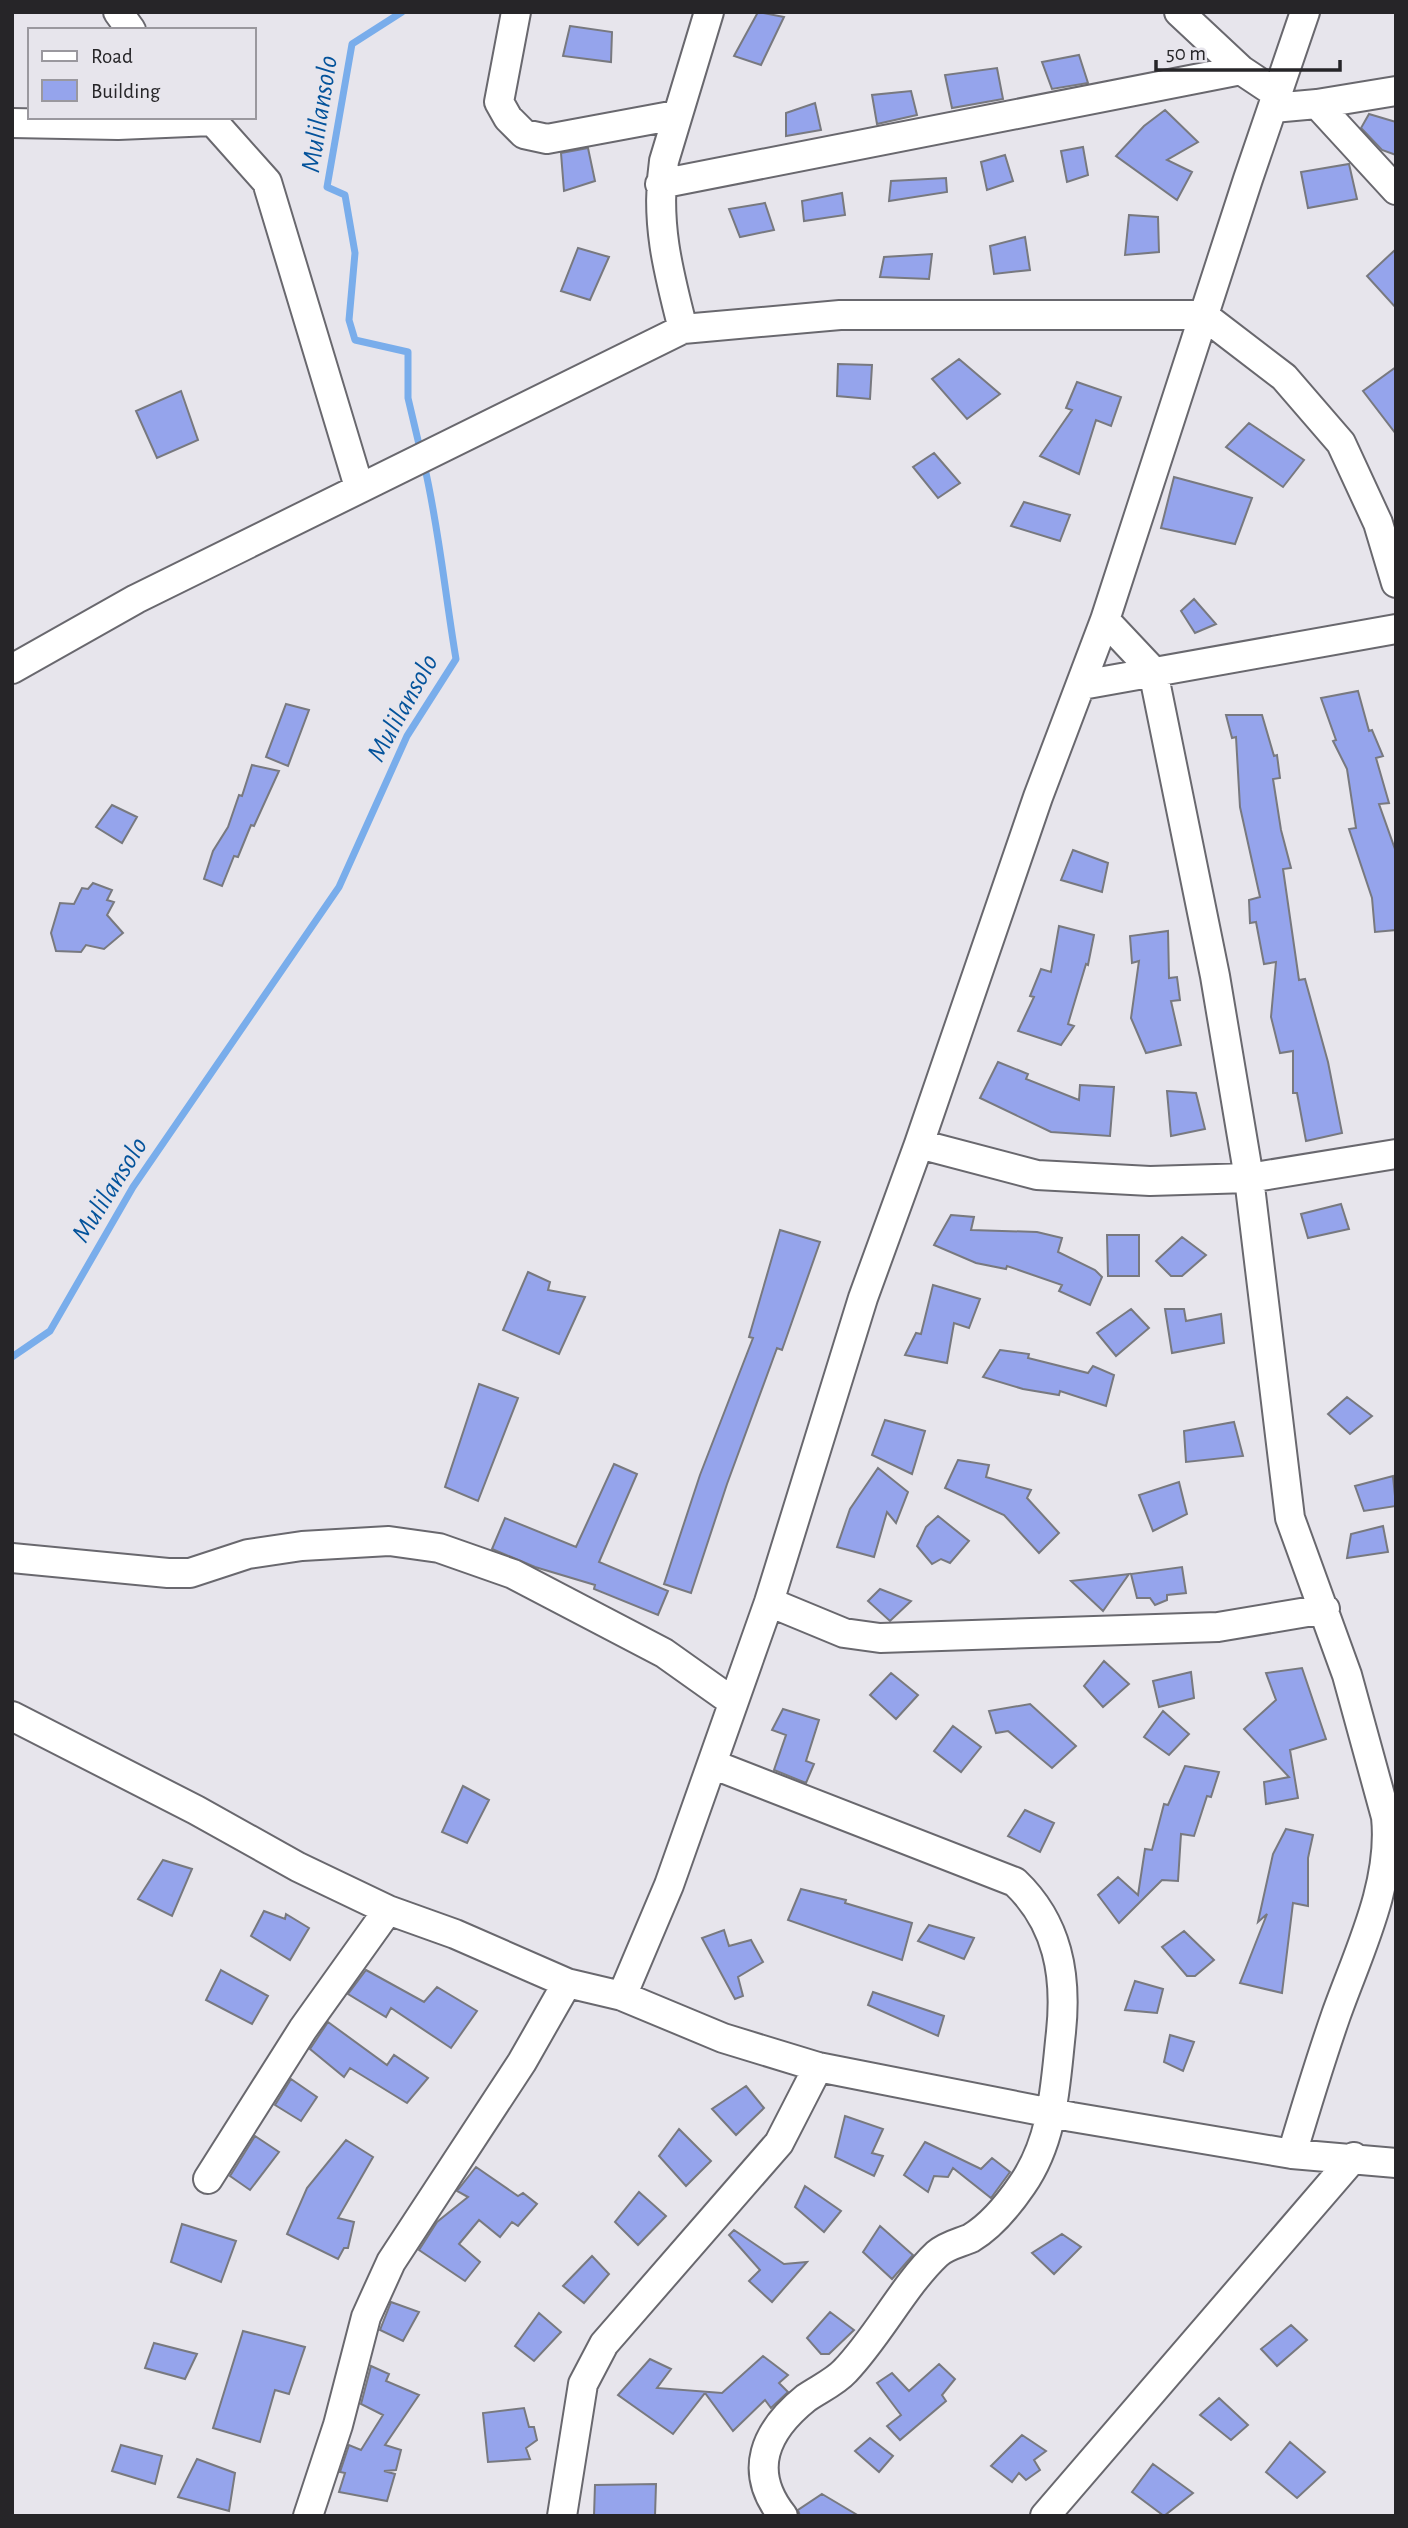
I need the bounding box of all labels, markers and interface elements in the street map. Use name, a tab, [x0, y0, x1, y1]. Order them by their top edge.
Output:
legend	[28, 28, 256, 119]
scale bar	[1156, 28, 1340, 72]
text: 50 m	[1166, 43, 1206, 64]
text: Road	[91, 46, 133, 67]
water label: Mulilansolo	[297, 54, 343, 174]
text: Building	[91, 81, 161, 102]
water label: Mulilansolo	[362, 650, 444, 766]
water label: Mulilansolo	[67, 1133, 153, 1247]

